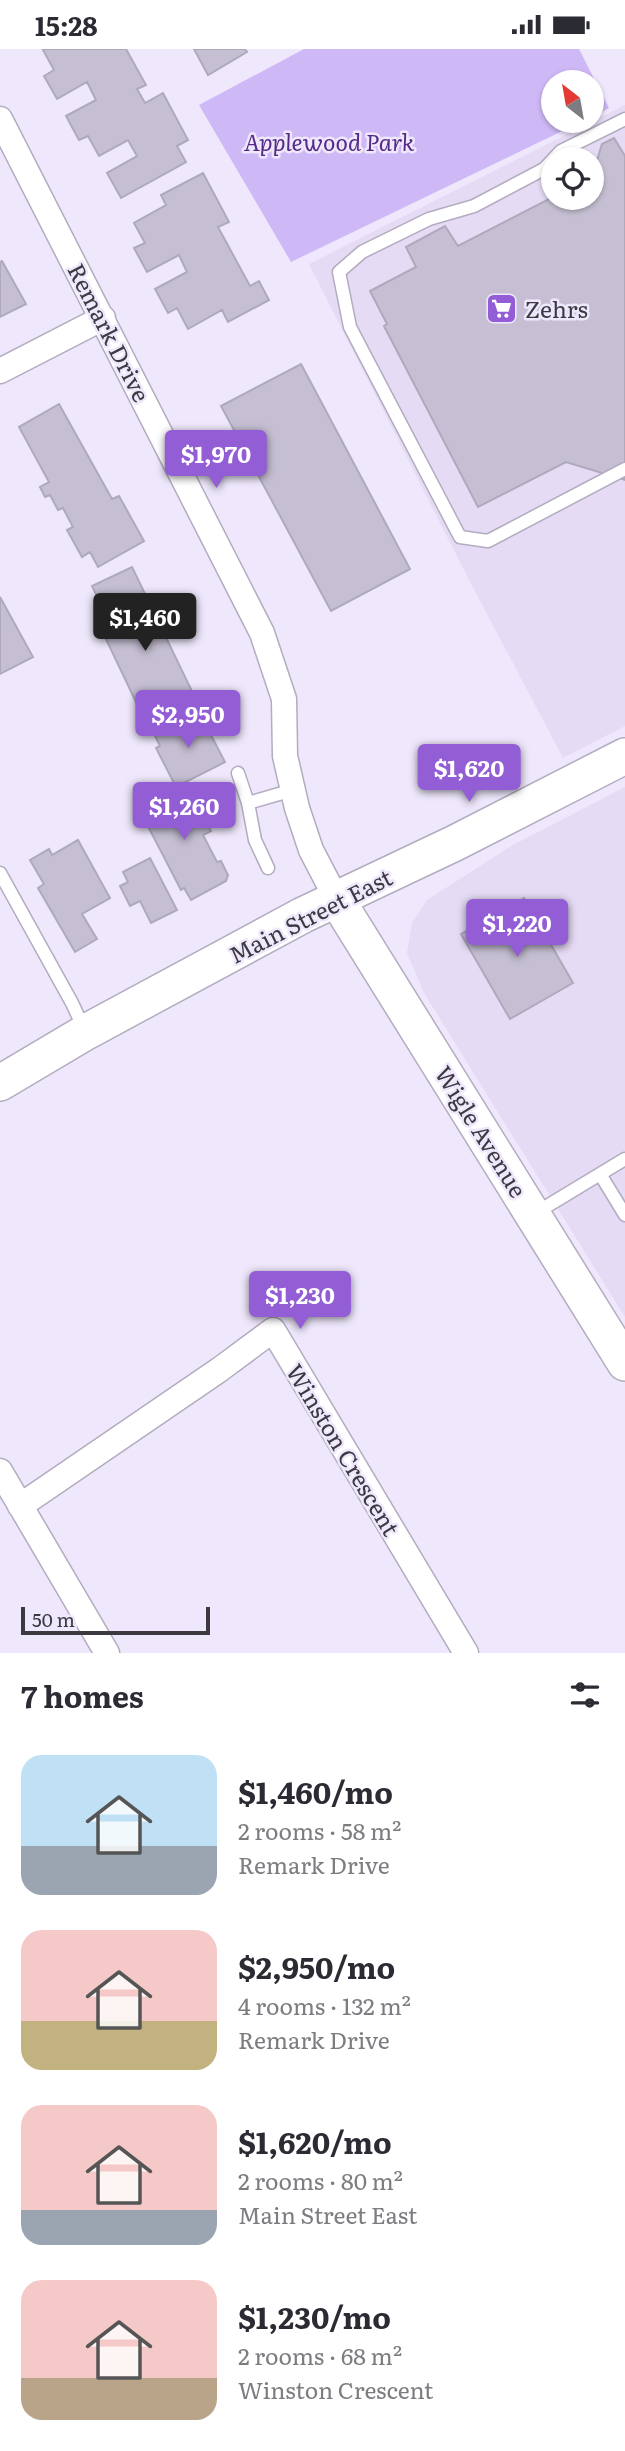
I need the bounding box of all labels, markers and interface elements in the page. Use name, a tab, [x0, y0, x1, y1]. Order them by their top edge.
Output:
text: 15:28	[35, 5, 98, 44]
north arrow	[541, 70, 604, 133]
map controls	[541, 70, 604, 210]
park label: Applewood Park	[244, 124, 415, 158]
button: locate	[541, 147, 604, 210]
street label: Remark Drive	[60, 257, 160, 407]
supermarket icon: Zehrs	[485, 291, 519, 325]
place label: Zehrs	[525, 291, 588, 325]
pin: $1,970	[159, 431, 273, 490]
text: $1,970	[181, 436, 251, 470]
pin: $1,460	[88, 593, 202, 653]
text: $1,460	[109, 599, 181, 633]
pin: $2,950	[131, 691, 245, 750]
text: $2,950	[151, 696, 225, 730]
pin: $1,620	[412, 745, 526, 804]
text: $1,620	[434, 750, 504, 784]
pin: $1,260	[127, 783, 241, 842]
text: $1,260	[149, 788, 219, 822]
street label: Main Street East	[222, 859, 398, 971]
pin: $1,220	[460, 899, 574, 959]
text: $1,220	[482, 905, 552, 939]
street label: Wigle Avenue	[428, 1059, 536, 1204]
pin: $1,230	[243, 1271, 357, 1331]
text: $1,230	[265, 1277, 335, 1311]
street label: Winston Crescent	[279, 1357, 409, 1542]
scale bar	[21, 1604, 210, 1636]
text: 50 m	[32, 1605, 75, 1633]
text: 7 homes	[21, 1673, 144, 1717]
icon: filters	[566, 1676, 604, 1714]
text: $1,460/mo	[238, 1769, 393, 1813]
icon: home	[77, 1783, 161, 1867]
text: 2 rooms · 58 m²	[238, 1813, 401, 1847]
text: Remark Drive	[238, 1847, 390, 1881]
text: $2,950/mo	[238, 1944, 395, 1988]
icon: home	[77, 1958, 161, 2042]
text: 4 rooms · 132 m²	[238, 1988, 411, 2022]
text: Remark Drive	[238, 2022, 390, 2056]
text: $1,620/mo	[238, 2119, 392, 2163]
icon: home	[77, 2133, 161, 2217]
text: 2 rooms · 80 m²	[238, 2163, 403, 2197]
text: Main Street East	[238, 2197, 417, 2231]
text: $1,230/mo	[238, 2294, 391, 2338]
icon: home	[77, 2308, 161, 2392]
text: 2 rooms · 68 m²	[238, 2338, 402, 2372]
text: Winston Crescent	[238, 2372, 433, 2406]

